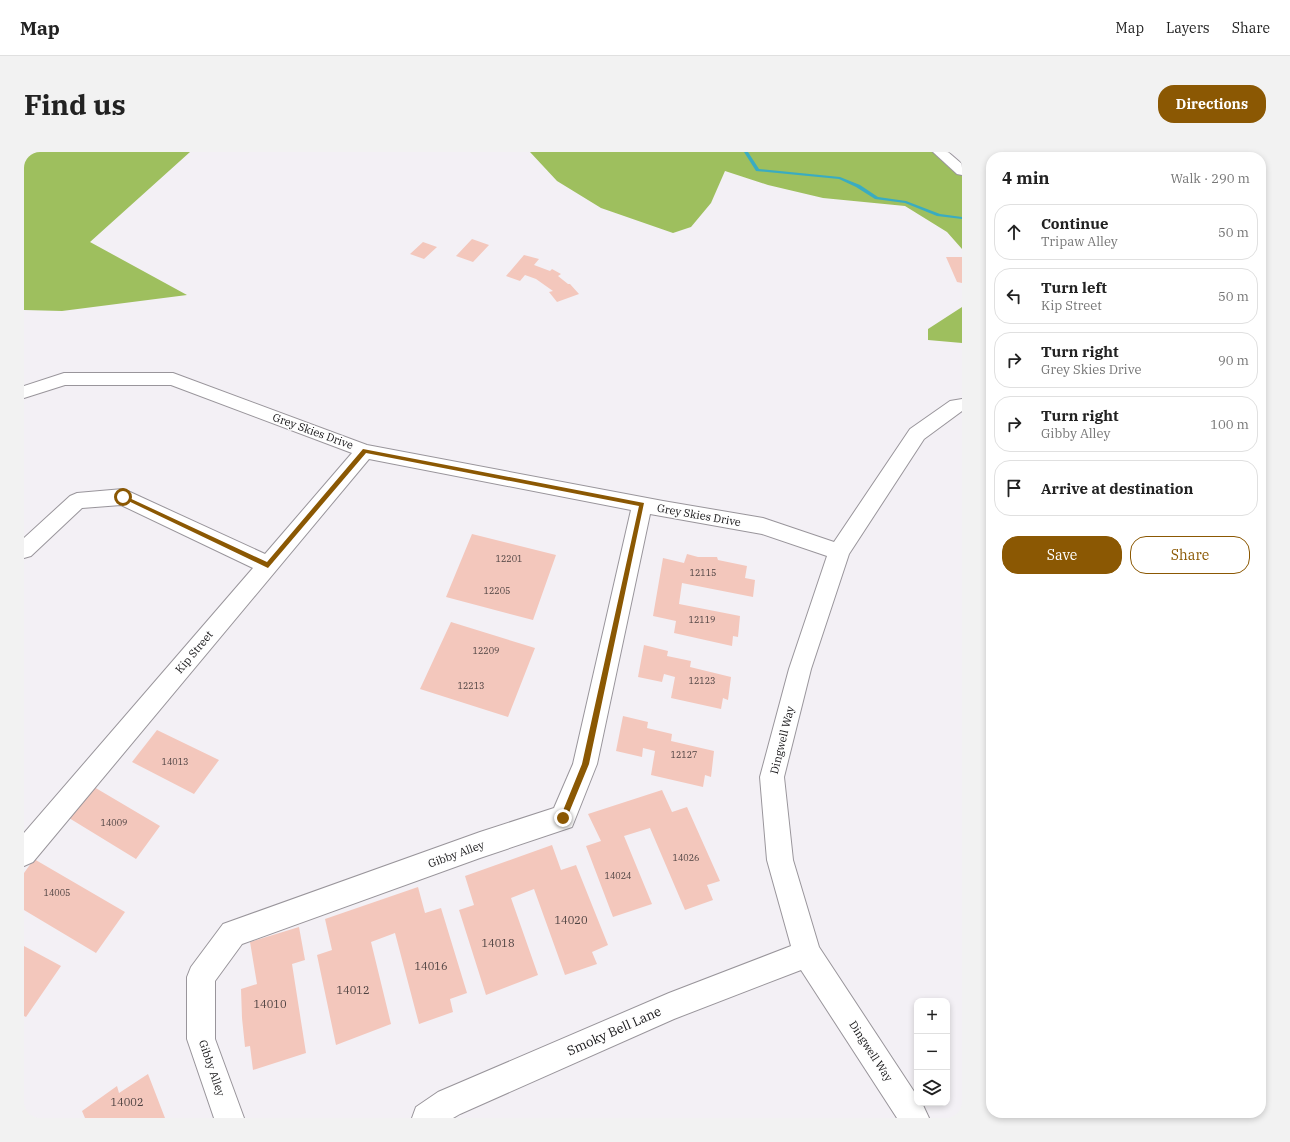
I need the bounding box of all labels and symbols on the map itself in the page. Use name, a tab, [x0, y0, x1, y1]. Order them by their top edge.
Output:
street label: Grey Skies Drive	[271, 410, 355, 452]
route start	[114, 488, 132, 506]
street label: Grey Skies Drive	[656, 501, 742, 529]
house number: 12201	[495, 553, 523, 564]
house number: 12115	[689, 567, 717, 578]
house number: 12205	[483, 585, 511, 596]
house number: 12119	[688, 614, 716, 625]
street label: Kip Street	[172, 628, 216, 676]
house number: 12209	[472, 645, 500, 656]
house number: 12123	[688, 675, 716, 686]
house number: 12213	[457, 680, 485, 691]
street label: Dingwell Way	[767, 704, 797, 775]
house number: 12127	[670, 749, 698, 760]
house number: 14013	[161, 756, 189, 767]
route end	[554, 809, 572, 827]
house number: 14009	[100, 817, 128, 828]
street label: Gibby Alley	[426, 837, 486, 871]
house number: 14026	[672, 852, 700, 863]
house number: 14024	[604, 870, 632, 881]
house number: 14005	[43, 887, 71, 898]
house number: 14020	[555, 913, 588, 927]
house number: 14018	[482, 936, 515, 950]
house number: 14016	[415, 959, 448, 973]
house number: 14012	[337, 983, 370, 997]
house number: 14010	[254, 997, 287, 1011]
street label: Smoky Bell Lane	[564, 1003, 664, 1059]
street label: Dingwell Way	[846, 1018, 896, 1084]
street label: Gibby Alley	[196, 1038, 228, 1098]
house number: 14002	[111, 1095, 144, 1109]

